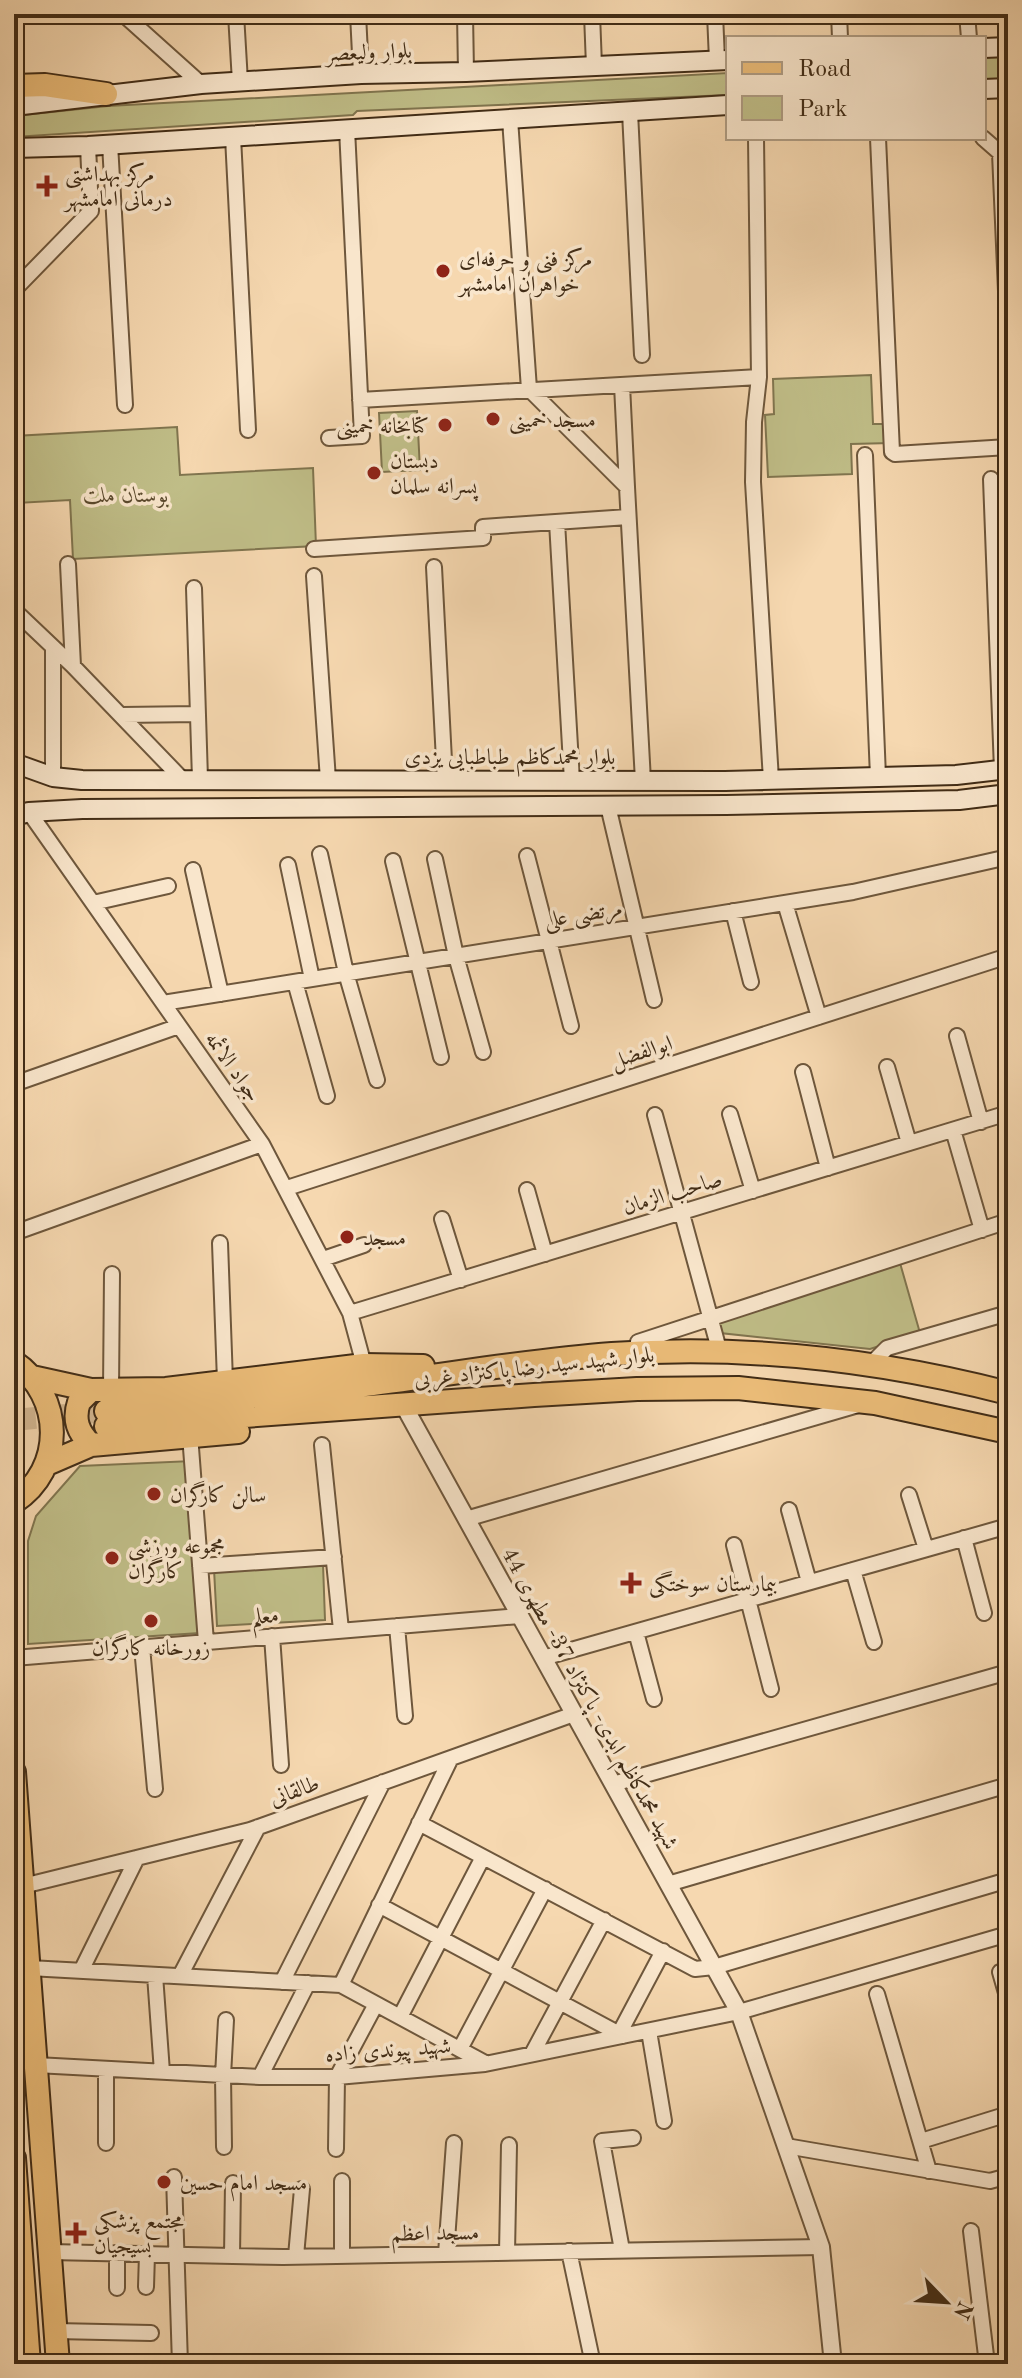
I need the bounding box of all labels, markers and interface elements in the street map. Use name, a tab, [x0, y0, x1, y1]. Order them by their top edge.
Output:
legend	[726, 36, 986, 140]
street label: بلوار ولیعصر	[324, 41, 412, 68]
text: Road	[798, 58, 851, 82]
text: Park	[798, 98, 847, 122]
place label: مرکز بهداشتی درمانی امامشهر	[63, 162, 173, 213]
marker: مرکز بهداشتی درمانی امامشهر	[36, 175, 58, 197]
place label: مرکز فنی و حرفه‌ای خواهران امامشهر	[457, 247, 592, 298]
marker: مرکز فنی و حرفه‌ای خواهران امامشهر	[434, 262, 452, 280]
marker: مسجد خمینی	[484, 410, 502, 428]
place label: مسجد خمینی	[509, 410, 596, 435]
place label: کتابخانه خمینی	[336, 416, 429, 441]
marker: کتابخانه خمینی	[436, 416, 454, 434]
place label: دبستان پسرانه سلمان	[390, 451, 478, 502]
marker: دبستان پسرانه سلمان	[365, 464, 383, 482]
park label: بوستان ملت	[83, 485, 169, 508]
street label: بلوار محمدکاظم طباطبایی یزدی	[404, 746, 616, 777]
street label: مرتضی علی	[543, 898, 625, 936]
street label: جواد الائمه	[200, 1027, 266, 1107]
street label: ابوالفضل	[608, 1033, 676, 1076]
street label: صاحب الزمان	[620, 1168, 725, 1221]
marker: مسجد	[338, 1228, 356, 1246]
place label: مسجد	[363, 1228, 406, 1250]
street label: بلوار شهید سید رضا پاکنژاد غربی	[413, 1344, 656, 1396]
place label: سالن کارگران	[170, 1480, 266, 1510]
marker: سالن کارگران	[145, 1485, 163, 1503]
place label: مجموعه ورزشی کارگران	[128, 1536, 225, 1584]
street label: شهید محمدکاظم ابدی- پاکنژاد 37- مطهری 44	[490, 1544, 682, 1857]
marker: مجموعه ورزشی کارگران	[103, 1549, 121, 1567]
place label: بیمارستان سوختگی	[649, 1570, 777, 1599]
marker: بیمارستان سوختگی	[620, 1572, 642, 1594]
street label: معلم	[251, 1605, 281, 1639]
marker: زورخانه کارگران	[142, 1612, 160, 1630]
place label: زورخانه کارگران	[92, 1633, 210, 1661]
street label: طالقانی	[267, 1773, 322, 1811]
street label: شهید پیوندی زاده	[324, 2036, 452, 2069]
marker: مسجد امام حسین	[155, 2173, 173, 2191]
place label: مسجد امام حسین	[180, 2173, 307, 2202]
place label: مجتمع پزشکی بسیجیان	[94, 2210, 185, 2258]
marker: مجتمع پزشکی بسیجیان	[65, 2222, 87, 2244]
street label: مسجد اعظم	[391, 2222, 479, 2254]
north arrow	[906, 2262, 986, 2342]
text: N	[949, 2297, 976, 2322]

